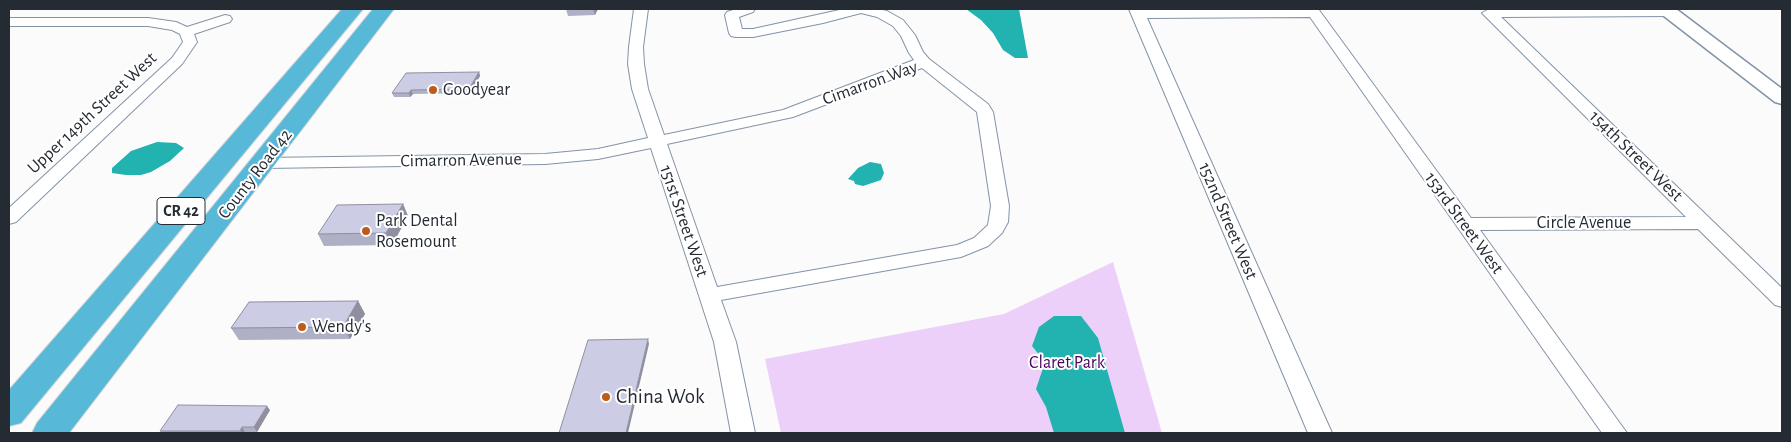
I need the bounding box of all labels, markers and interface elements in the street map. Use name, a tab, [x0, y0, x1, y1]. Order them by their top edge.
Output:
street label: Upper 149th Street West	[23, 47, 161, 179]
street label: Cimarron Way	[819, 56, 921, 110]
place label: Goodyear	[443, 79, 510, 101]
marker: Goodyear	[427, 84, 439, 96]
street label: 154th Street West	[1585, 106, 1687, 206]
street label: County Road 42	[213, 125, 297, 223]
street label: Cimarron Avenue	[400, 148, 522, 172]
street label: 152nd Street West	[1194, 159, 1262, 283]
street label: 151st Street West	[655, 162, 713, 280]
street label: 153rd Street West	[1420, 168, 1508, 278]
road number: CR 42	[157, 198, 205, 225]
place label: Park Dental Rosemount	[376, 210, 458, 252]
street label: Circle Avenue	[1537, 212, 1631, 234]
marker: Park Dental Rosemount	[360, 225, 372, 237]
place label: Wendy's	[312, 316, 372, 338]
marker: Wendy's	[296, 321, 308, 333]
park label: Claret Park	[1029, 352, 1105, 374]
place label: China Wok	[616, 384, 705, 410]
marker: China Wok	[600, 391, 612, 403]

